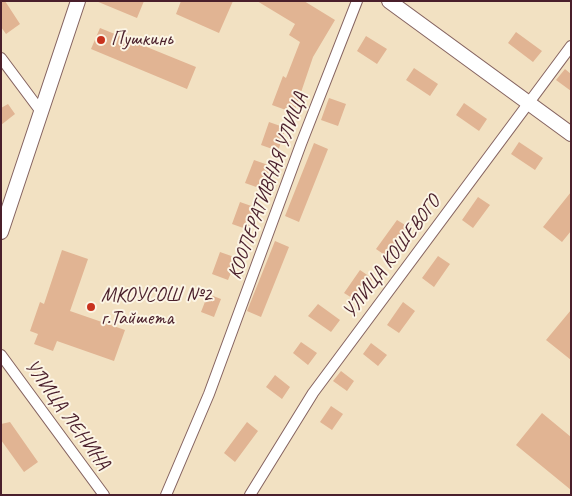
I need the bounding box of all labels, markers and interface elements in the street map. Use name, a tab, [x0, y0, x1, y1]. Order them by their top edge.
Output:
place label: Пушкинь	[111, 28, 173, 52]
marker: Пушкинь	[95, 34, 107, 46]
street label: КООПЕРАТИВНАЯ УЛИЦА	[223, 89, 313, 283]
street label: УЛИЦА КОШЕВОГО	[338, 191, 446, 323]
place label: МКОУСОШ №2 г.Тайшета	[101, 284, 212, 331]
marker: МКОУСОШ №2 г.Тайшета	[85, 301, 97, 313]
street label: УЛИЦА ЛЕНИНА	[19, 355, 115, 475]

